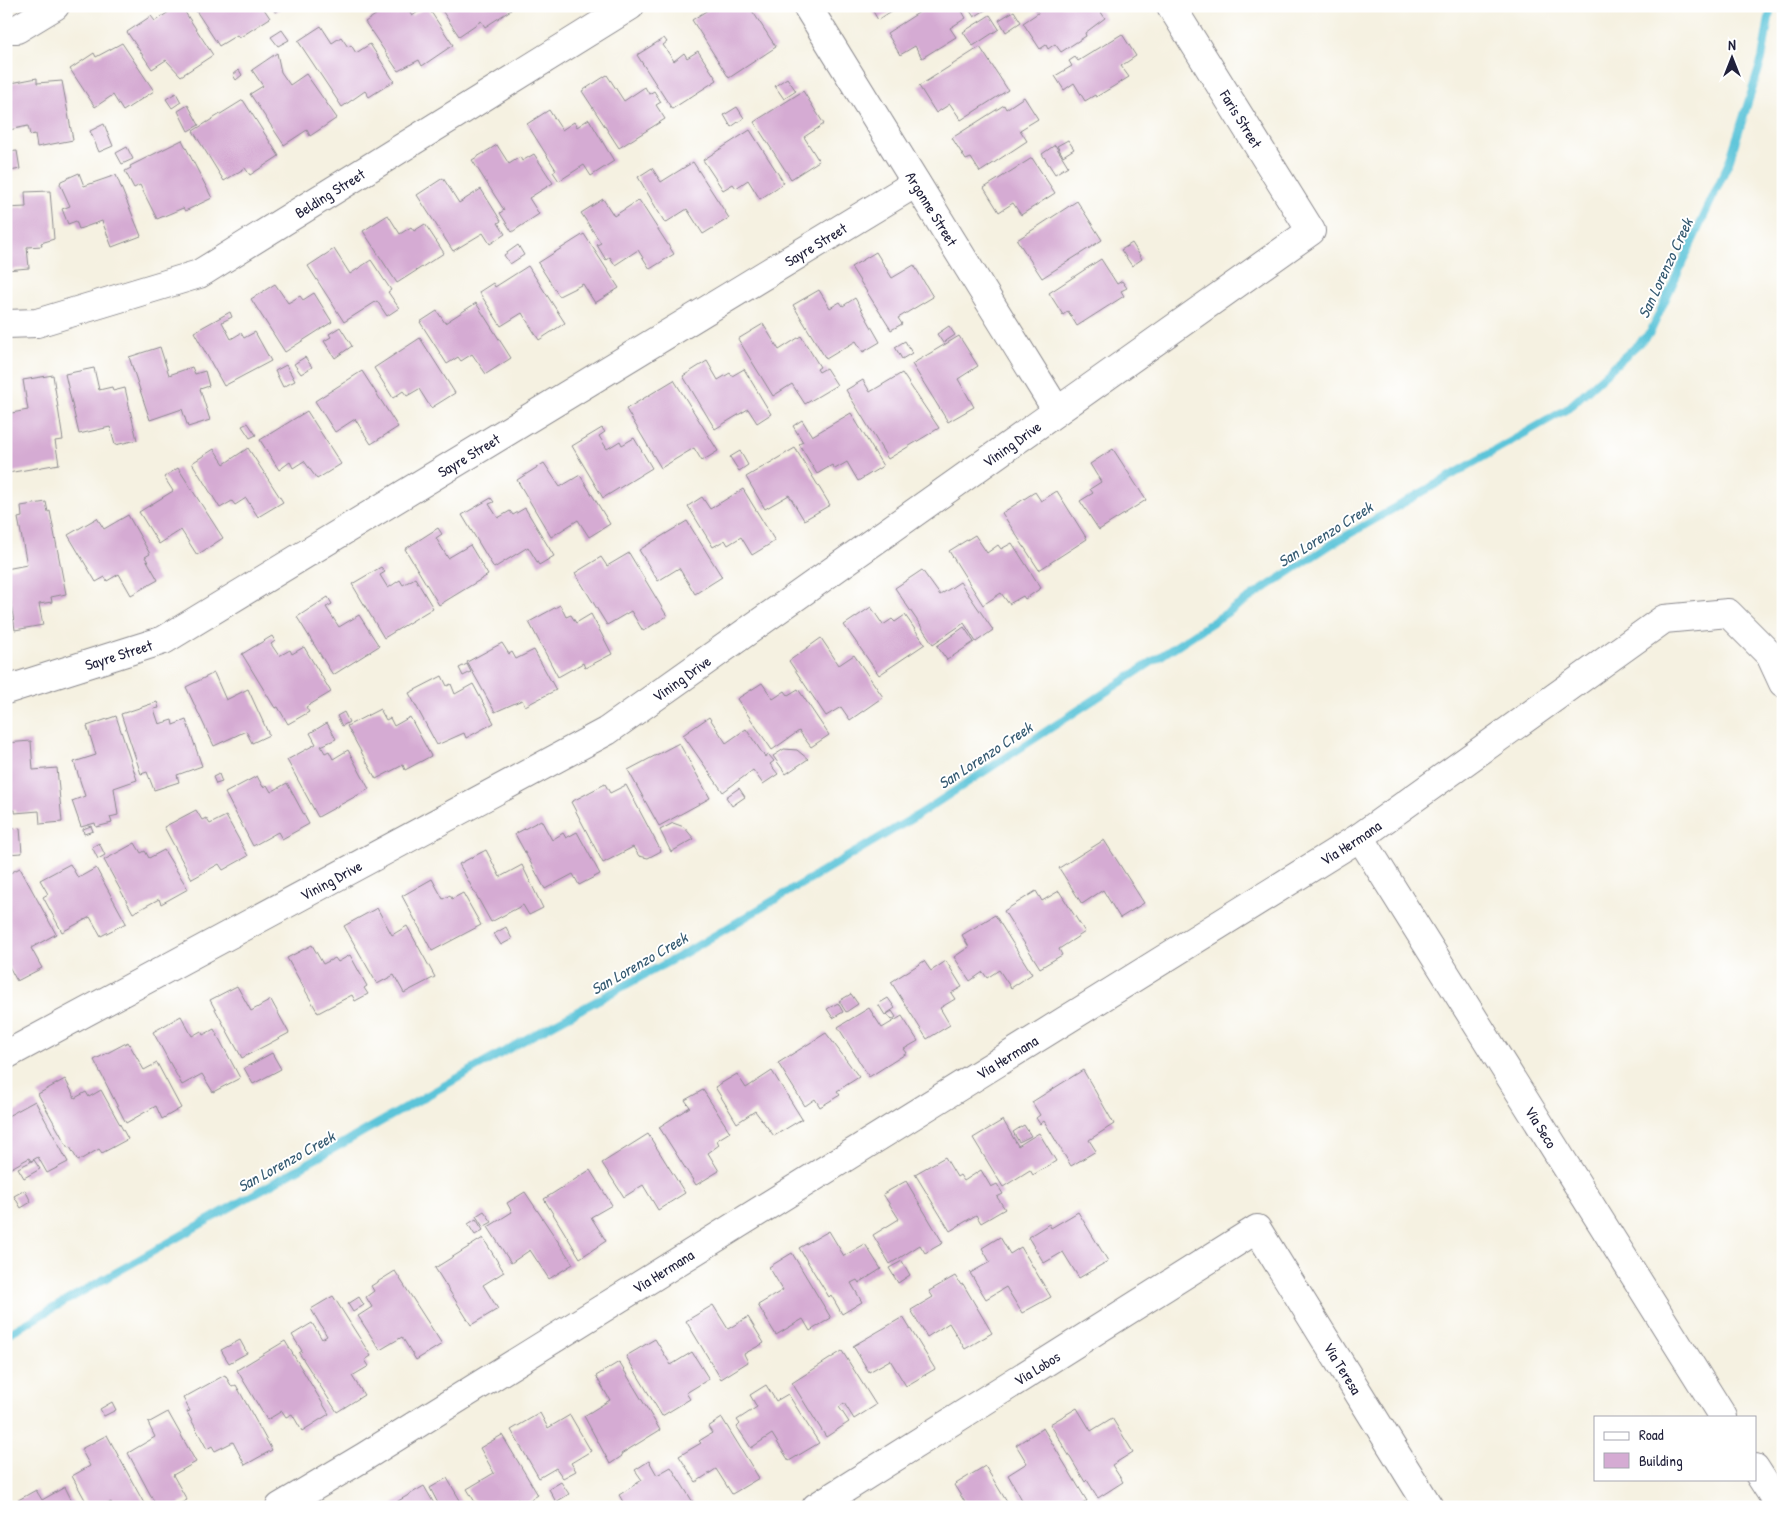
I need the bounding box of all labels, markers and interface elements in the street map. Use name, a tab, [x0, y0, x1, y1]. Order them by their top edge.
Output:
north arrow	[1706, 32, 1756, 82]
text: N	[1728, 35, 1736, 54]
street label: Faris Street	[1214, 85, 1268, 153]
street label: Belding Street	[291, 163, 369, 223]
street label: Argonne Street	[901, 167, 963, 250]
water label: San Lorenzo Creek	[1632, 213, 1698, 322]
street label: Sayre Street	[780, 217, 851, 271]
street label: Vining Drive	[978, 416, 1045, 472]
street label: Sayre Street	[433, 428, 504, 482]
water label: San Lorenzo Creek	[1273, 495, 1378, 572]
street label: Sayre Street	[82, 634, 156, 675]
street label: Vining Drive	[648, 650, 715, 706]
water label: San Lorenzo Creek	[934, 716, 1037, 794]
street label: Via Hermana	[1316, 815, 1385, 870]
street label: Vining Drive	[296, 855, 365, 905]
water label: San Lorenzo Creek	[587, 926, 692, 1000]
street label: Via Hermana	[972, 1030, 1042, 1084]
street label: Via Seco	[1520, 1102, 1563, 1152]
water label: San Lorenzo Creek	[233, 1125, 340, 1197]
street label: Via Hermana	[628, 1244, 698, 1298]
street label: Via Teresa	[1319, 1338, 1367, 1398]
street label: Via Lobos	[1010, 1345, 1064, 1390]
legend	[1594, 1416, 1756, 1480]
text: Road	[1639, 1424, 1664, 1445]
text: Building	[1639, 1450, 1683, 1471]

